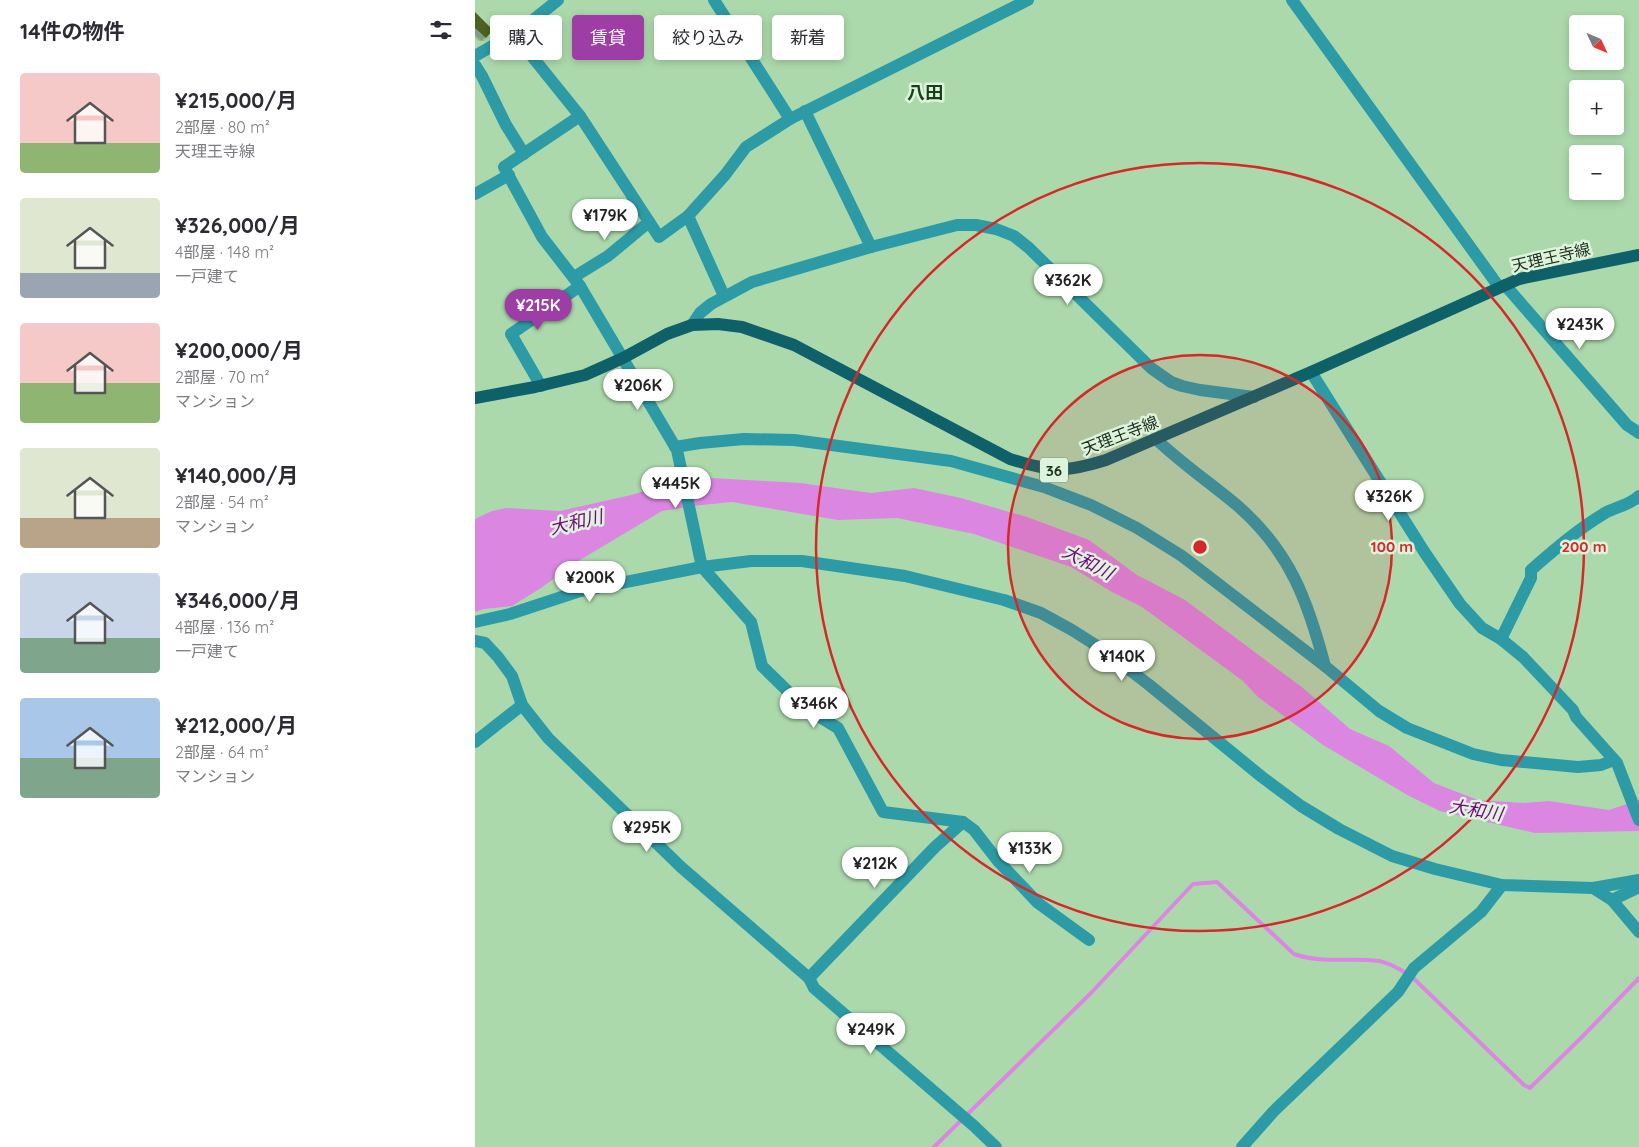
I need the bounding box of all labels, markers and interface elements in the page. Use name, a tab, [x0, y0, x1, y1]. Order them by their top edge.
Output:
chip: 購入	[490, 15, 562, 60]
chip: 賃貸	[572, 15, 644, 60]
chip: 絞り込み	[654, 15, 762, 60]
chip: 新着	[772, 15, 844, 60]
north arrow	[1569, 15, 1624, 70]
map controls	[1569, 15, 1624, 200]
icon: filters	[427, 16, 455, 44]
text: 14件の物件	[20, 18, 125, 44]
button: +	[1569, 80, 1624, 135]
district label: 八田	[907, 81, 943, 104]
text: ¥215,000/月	[175, 87, 297, 113]
icon: home	[60, 93, 120, 153]
text: 2部屋 · 80 m²	[175, 117, 270, 137]
text: 天理王寺線	[175, 141, 255, 161]
button: −	[1569, 145, 1624, 200]
pin: ¥179K	[570, 198, 640, 241]
text: ¥179K	[583, 205, 627, 225]
text: ¥326,000/月	[175, 212, 300, 238]
icon: home	[60, 218, 120, 278]
street label: 天理王寺線	[1510, 238, 1592, 276]
text: 4部屋 · 148 m²	[175, 242, 274, 262]
pin: ¥362K	[1033, 264, 1103, 306]
text: 一戸建て	[175, 266, 239, 286]
text: ¥362K	[1045, 270, 1091, 290]
pin: ¥215K	[503, 288, 573, 331]
text: ¥215K	[516, 295, 560, 315]
pin: ¥243K	[1545, 308, 1615, 350]
text: ¥243K	[1556, 314, 1604, 334]
text: ¥200,000/月	[175, 337, 303, 363]
icon: home	[60, 343, 120, 403]
text: 2部屋 · 70 m²	[175, 367, 269, 387]
pin: ¥206K	[603, 368, 673, 411]
text: ¥206K	[614, 375, 662, 395]
text: マンション	[175, 391, 255, 411]
street label: 天理王寺線	[1079, 411, 1161, 459]
road number: 36	[1040, 458, 1068, 482]
text: ¥140,000/月	[175, 462, 298, 488]
pin: ¥445K	[641, 466, 711, 509]
icon: home	[60, 468, 120, 528]
text: ¥445K	[652, 473, 700, 493]
pin: ¥326K	[1354, 480, 1424, 522]
text: ¥326K	[1366, 486, 1412, 506]
text: 2部屋 · 54 m²	[175, 492, 269, 512]
water label: 大和川	[547, 504, 607, 539]
text: マンション	[175, 516, 255, 536]
text: 100 m	[1371, 537, 1413, 556]
text: 200 m	[1562, 537, 1607, 556]
centre of rings	[1191, 538, 1209, 556]
water label: 大和川	[1059, 539, 1119, 585]
pin: ¥200K	[555, 560, 625, 603]
text: ¥200K	[566, 567, 614, 587]
text: ¥346,000/月	[175, 587, 300, 613]
icon: home	[60, 593, 120, 653]
text: 4部屋 · 136 m²	[175, 617, 274, 637]
pin: ¥140K	[1087, 640, 1157, 682]
text: 一戸建て	[175, 641, 239, 661]
text: ¥140K	[1099, 646, 1145, 666]
pin: ¥346K	[779, 686, 849, 729]
text: ¥346K	[791, 693, 837, 713]
text: ¥212,000/月	[175, 712, 297, 738]
icon: home	[60, 718, 120, 778]
text: 2部屋 · 64 m²	[175, 742, 269, 762]
text: マンション	[175, 766, 255, 786]
water label: 大和川	[1448, 794, 1506, 826]
pin: ¥295K	[612, 810, 682, 853]
text: ¥295K	[623, 817, 671, 837]
pin: ¥133K	[995, 832, 1065, 874]
text: ¥133K	[1008, 838, 1052, 858]
pin: ¥212K	[840, 846, 910, 889]
text: ¥212K	[853, 853, 897, 873]
pin: ¥249K	[836, 1012, 906, 1055]
text: ¥249K	[847, 1019, 895, 1039]

